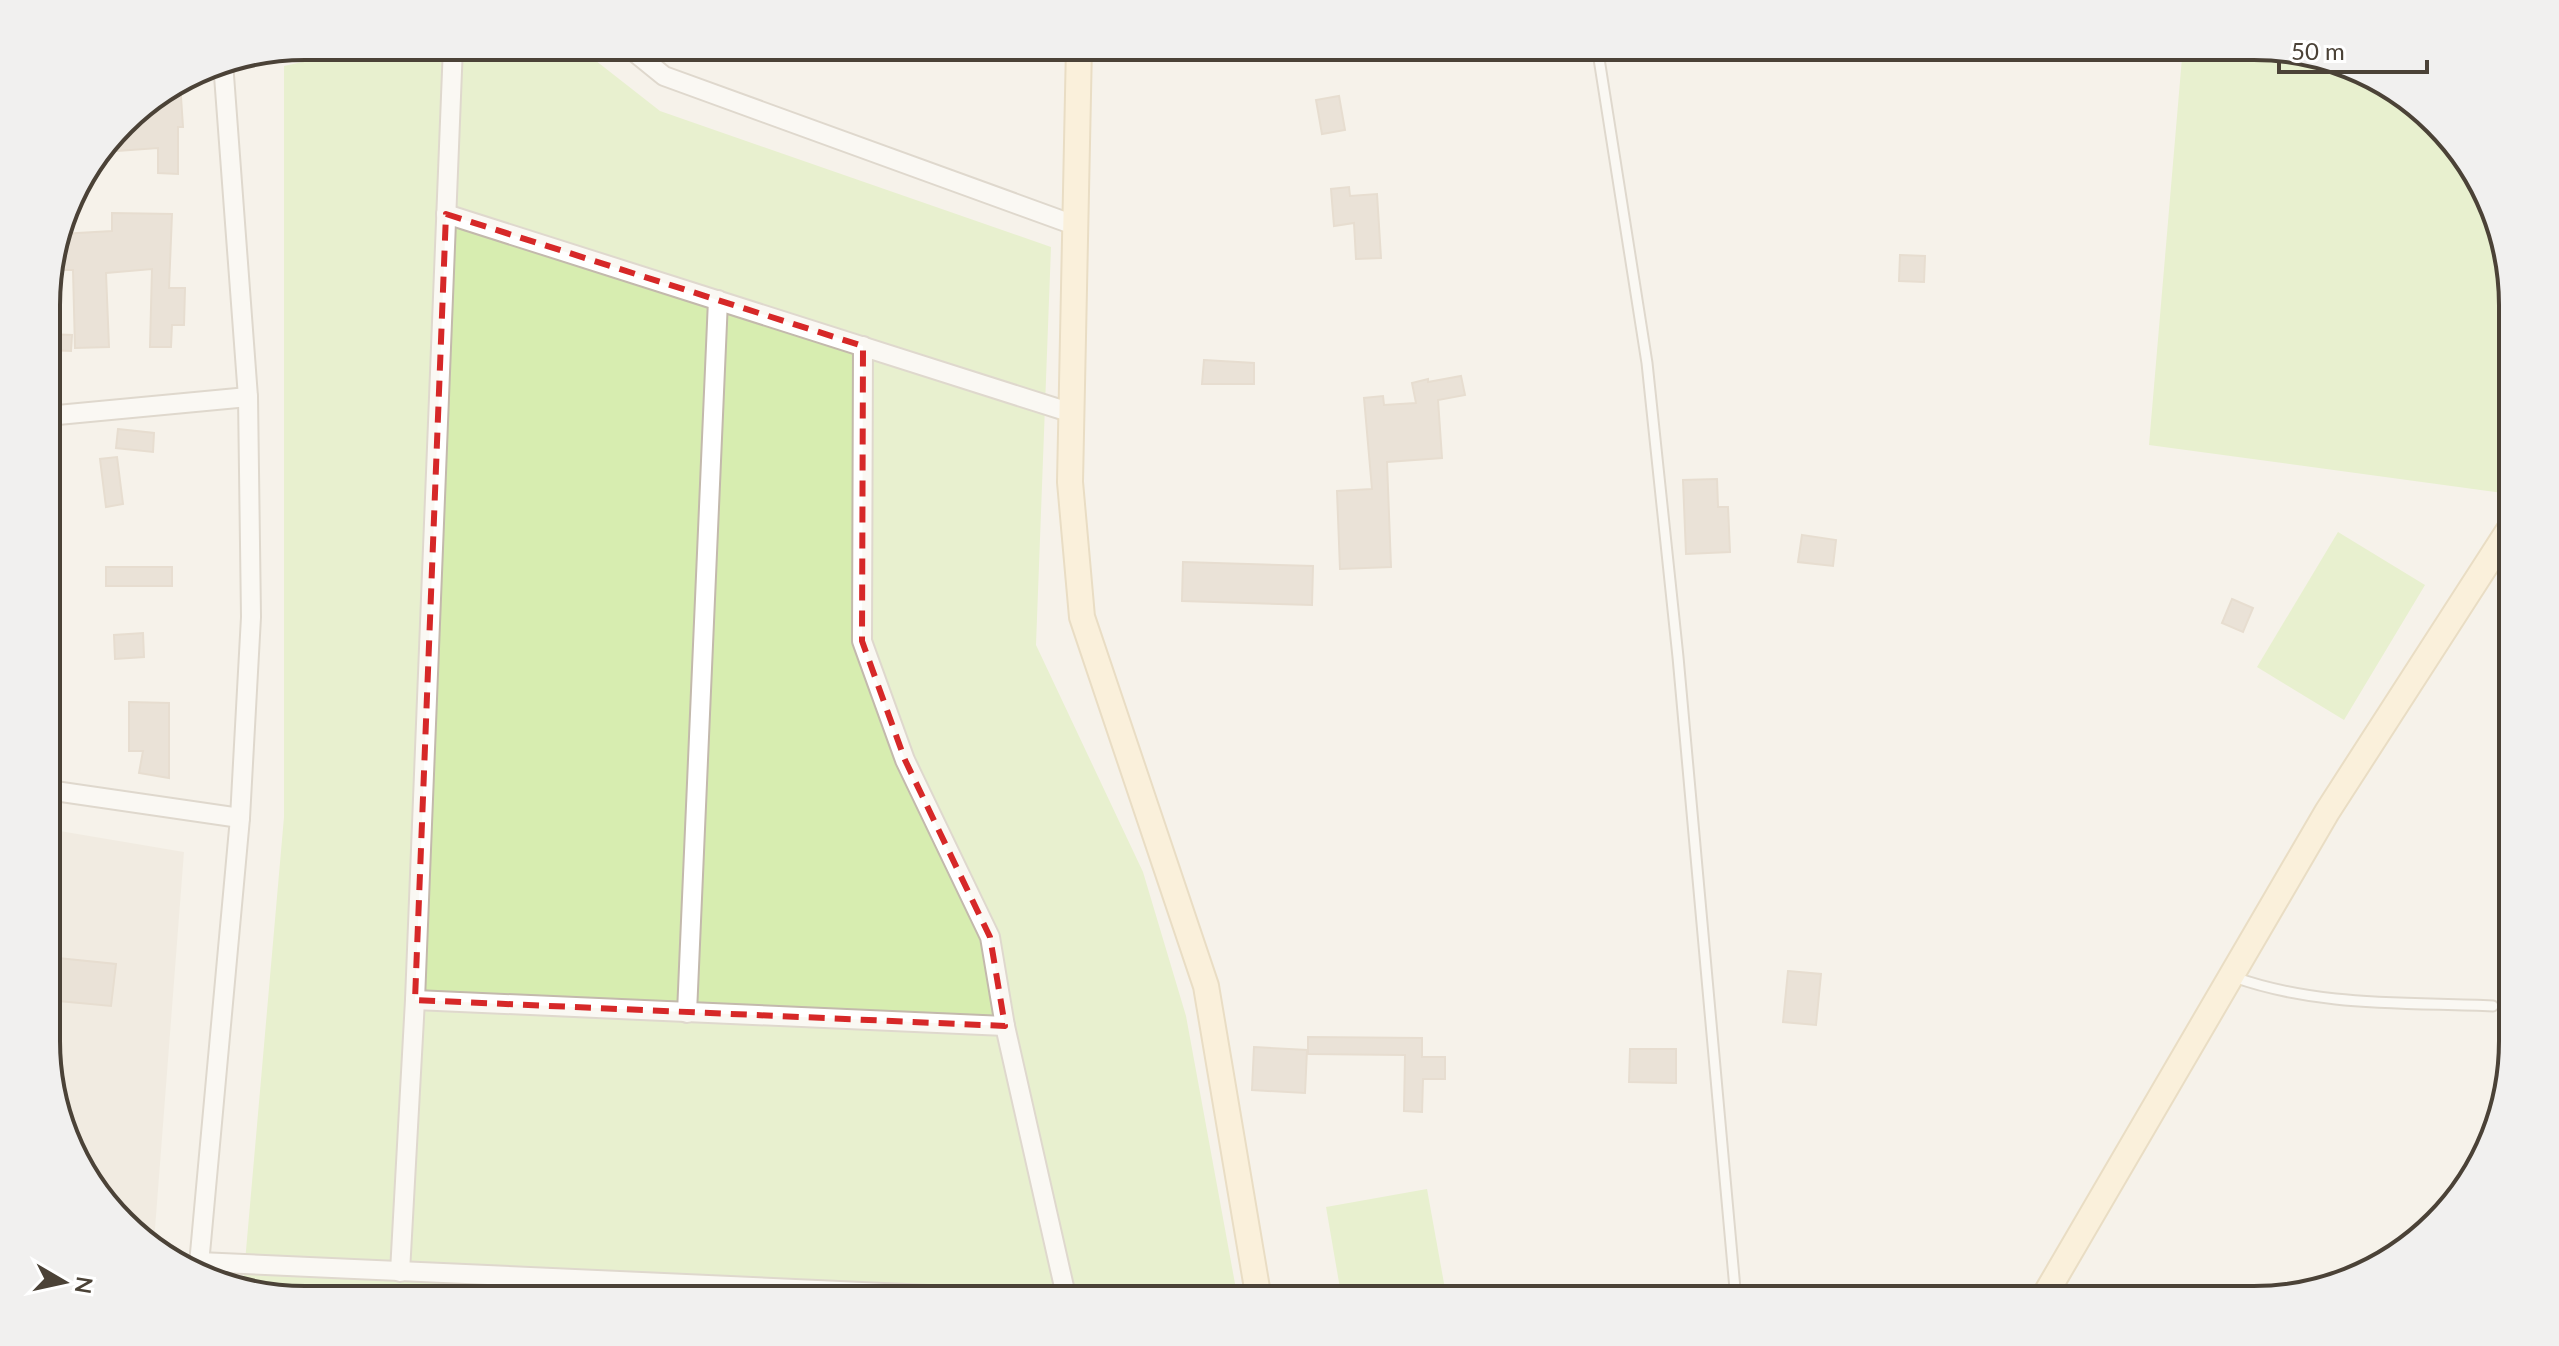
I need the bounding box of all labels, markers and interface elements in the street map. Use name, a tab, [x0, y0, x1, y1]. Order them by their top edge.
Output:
scale bar	[2279, 24, 2427, 74]
text: 50 m	[2291, 36, 2345, 65]
north arrow	[24, 1242, 104, 1322]
text: N	[70, 1275, 99, 1296]

